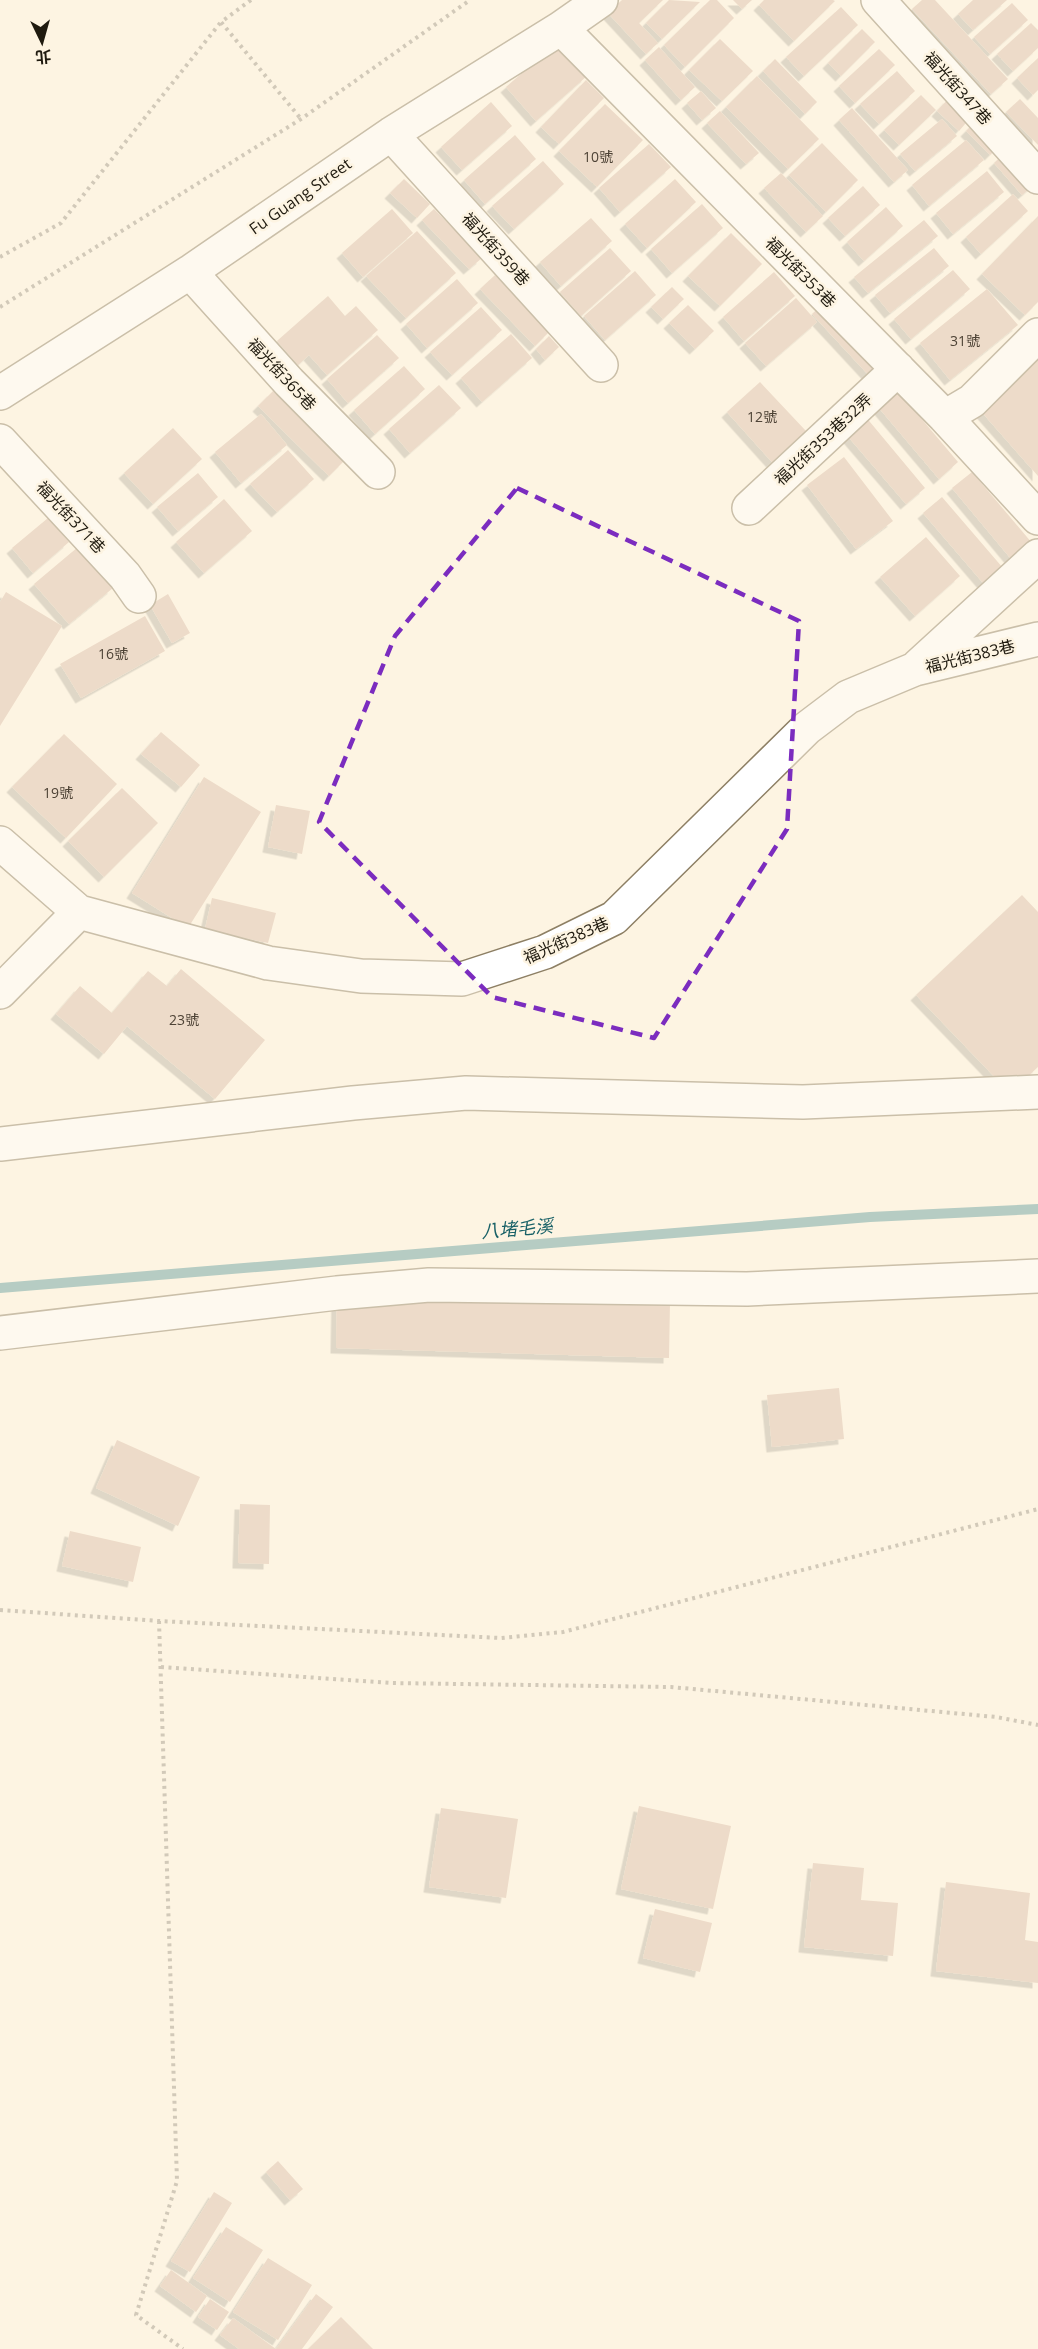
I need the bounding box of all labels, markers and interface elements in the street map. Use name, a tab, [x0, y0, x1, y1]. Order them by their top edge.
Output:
north arrow	[12, 12, 72, 72]
text: 北	[34, 45, 52, 69]
street label: 福光街347巷	[919, 47, 997, 129]
house number: 10號	[583, 147, 613, 166]
street label: Fu Guang Street	[245, 152, 356, 239]
street label: 福光街359巷	[457, 208, 535, 290]
street label: 福光街353巷	[761, 232, 841, 312]
house number: 31號	[950, 331, 980, 350]
street label: 福光街365巷	[243, 333, 321, 415]
street label: 福光街353巷32弄	[770, 388, 876, 490]
house number: 12號	[747, 407, 777, 426]
street label: 福光街371巷	[32, 476, 110, 558]
street label: 福光街383巷	[923, 634, 1017, 678]
house number: 16號	[98, 644, 128, 663]
house number: 19號	[43, 783, 73, 802]
street label: 福光街383巷	[520, 911, 612, 969]
house number: 23號	[169, 1010, 199, 1029]
water label: 八堵毛溪	[480, 1213, 557, 1243]

